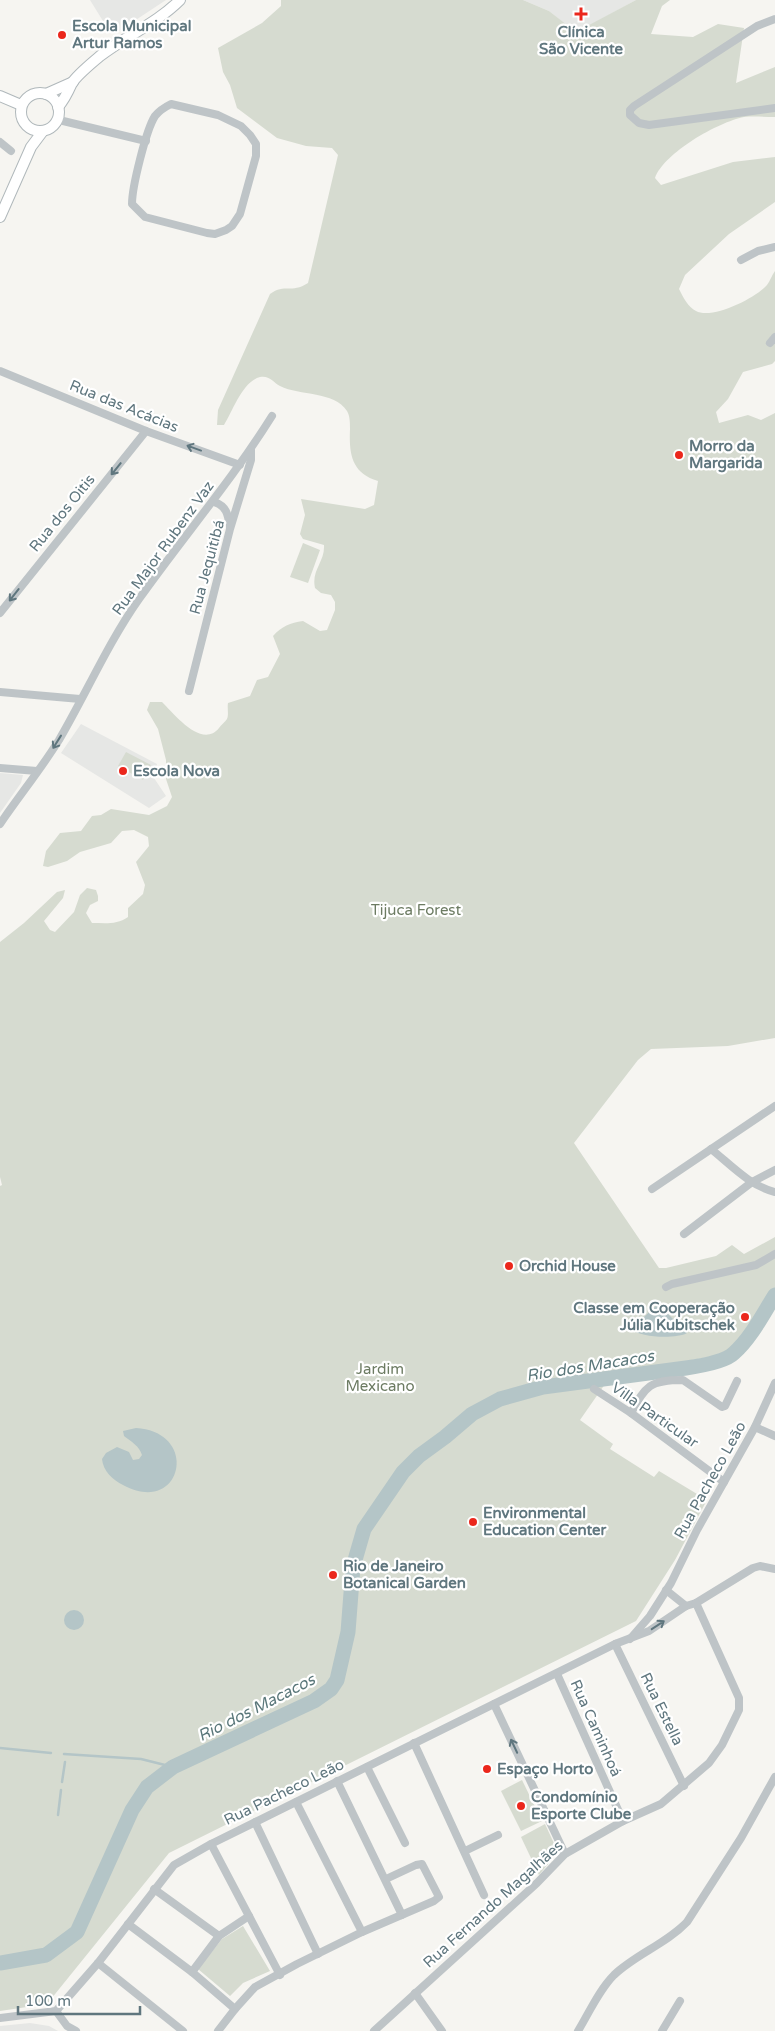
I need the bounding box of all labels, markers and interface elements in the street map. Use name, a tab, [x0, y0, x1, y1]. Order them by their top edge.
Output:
marker: Clínica São Vicente	[574, 7, 588, 21]
place label: Escola Municipal Artur Ramos	[72, 17, 191, 52]
place label: Clínica São Vicente	[539, 23, 624, 58]
marker: Escola Municipal Artur Ramos	[56, 29, 68, 41]
street label: Rua das Acácias	[67, 376, 181, 436]
place label: Morro da Margarida	[689, 437, 763, 473]
one-way arrow	[187, 443, 202, 452]
marker: Morro da Margarida	[673, 449, 685, 461]
one-way arrow	[110, 462, 121, 475]
street label: Rua dos Oitis	[25, 471, 99, 555]
street label: Rua Major Rubenz Vaz	[108, 477, 218, 619]
street label: Rua Jequitibá	[186, 518, 228, 616]
one-way arrow	[9, 588, 19, 602]
one-way arrow	[52, 734, 62, 748]
place label: Escola Nova	[133, 762, 220, 780]
marker: Escola Nova	[117, 765, 129, 777]
park label: Tijuca Forest	[371, 901, 462, 919]
place label: Orchid House	[519, 1257, 616, 1275]
marker: Orchid House	[503, 1260, 515, 1272]
place label: Classe em Cooperação Júlia Kubitschek	[573, 1299, 735, 1334]
marker: Classe em Cooperação Júlia Kubitschek	[739, 1311, 751, 1323]
water label: Rio dos Macacos	[525, 1346, 657, 1386]
park label: Jardim Mexicano	[345, 1360, 415, 1395]
street label: Villa Particular	[608, 1378, 702, 1452]
street label: Rua Pacheco Leão	[670, 1418, 750, 1542]
place label: Environmental Education Center	[483, 1504, 607, 1539]
marker: Environmental Education Center	[467, 1516, 479, 1528]
place label: Rio de Janeiro Botanical Garden	[343, 1557, 466, 1592]
marker: Rio de Janeiro Botanical Garden	[327, 1569, 339, 1581]
one-way arrow	[651, 1620, 665, 1630]
water label: Rio dos Macacos	[195, 1669, 320, 1746]
street label: Rua Estella	[637, 1670, 687, 1748]
street label: Rua Caminhoá	[567, 1677, 625, 1779]
one-way arrow	[509, 1739, 519, 1754]
street label: Rua Pacheco Leão	[221, 1755, 347, 1829]
place label: Espaço Horto	[497, 1760, 593, 1779]
marker: Espaço Horto	[481, 1763, 493, 1775]
place label: Condomínio Esporte Clube	[531, 1788, 632, 1824]
marker: Condomínio Esporte Clube	[515, 1800, 527, 1812]
street label: Rua Fernando Magalhães	[419, 1836, 567, 1972]
scale bar	[18, 1984, 140, 2016]
text: 100 m	[25, 1992, 71, 2010]

